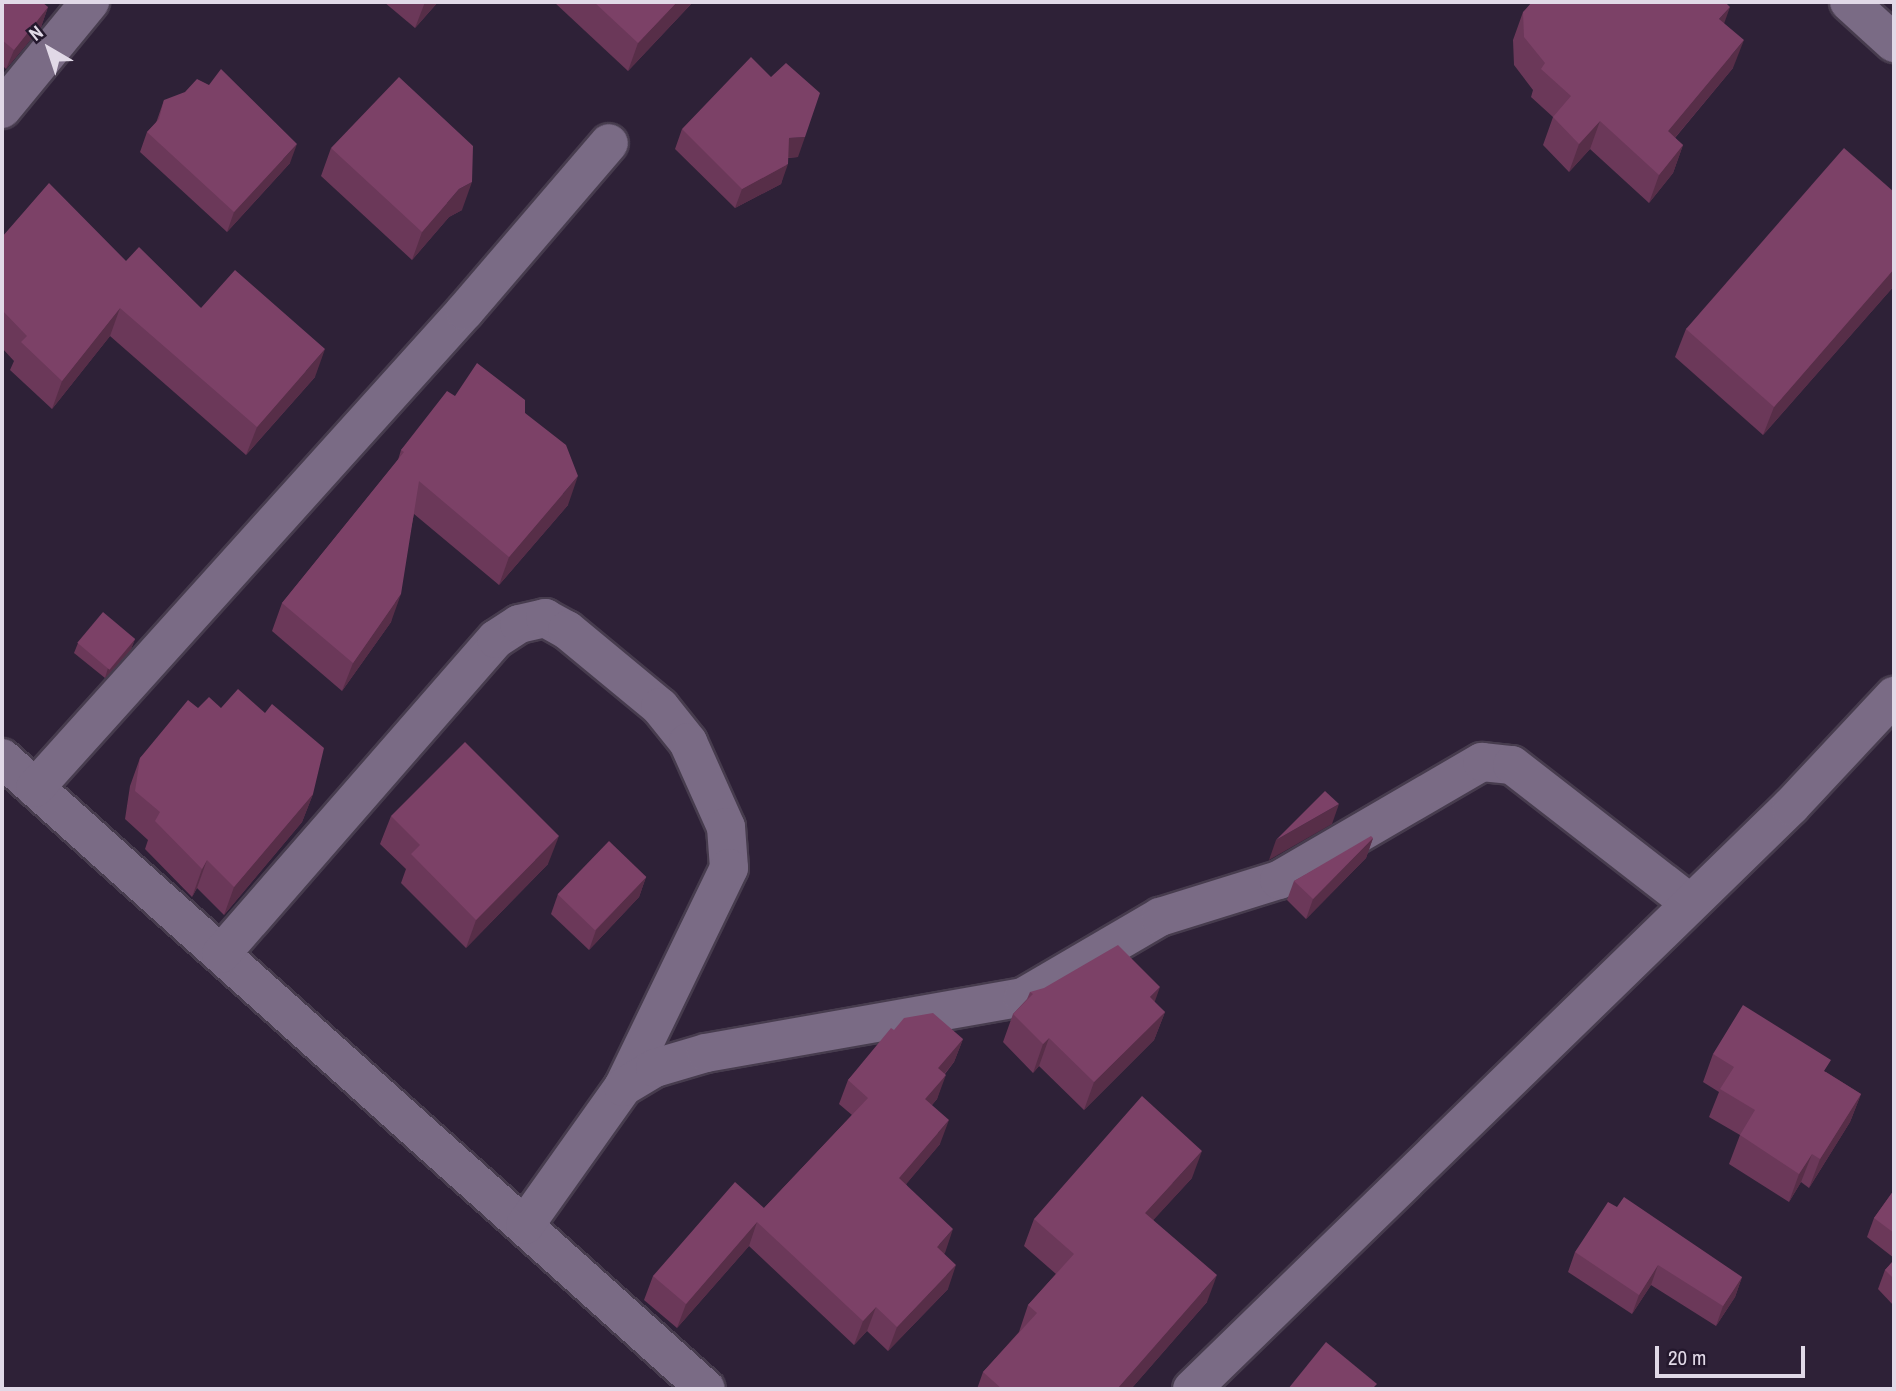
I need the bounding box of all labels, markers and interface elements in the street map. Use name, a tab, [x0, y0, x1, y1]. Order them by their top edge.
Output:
north arrow	[14, 14, 84, 84]
text: N	[23, 19, 48, 46]
scale bar	[1658, 1332, 1808, 1376]
text: 20 m	[1668, 1343, 1706, 1372]

